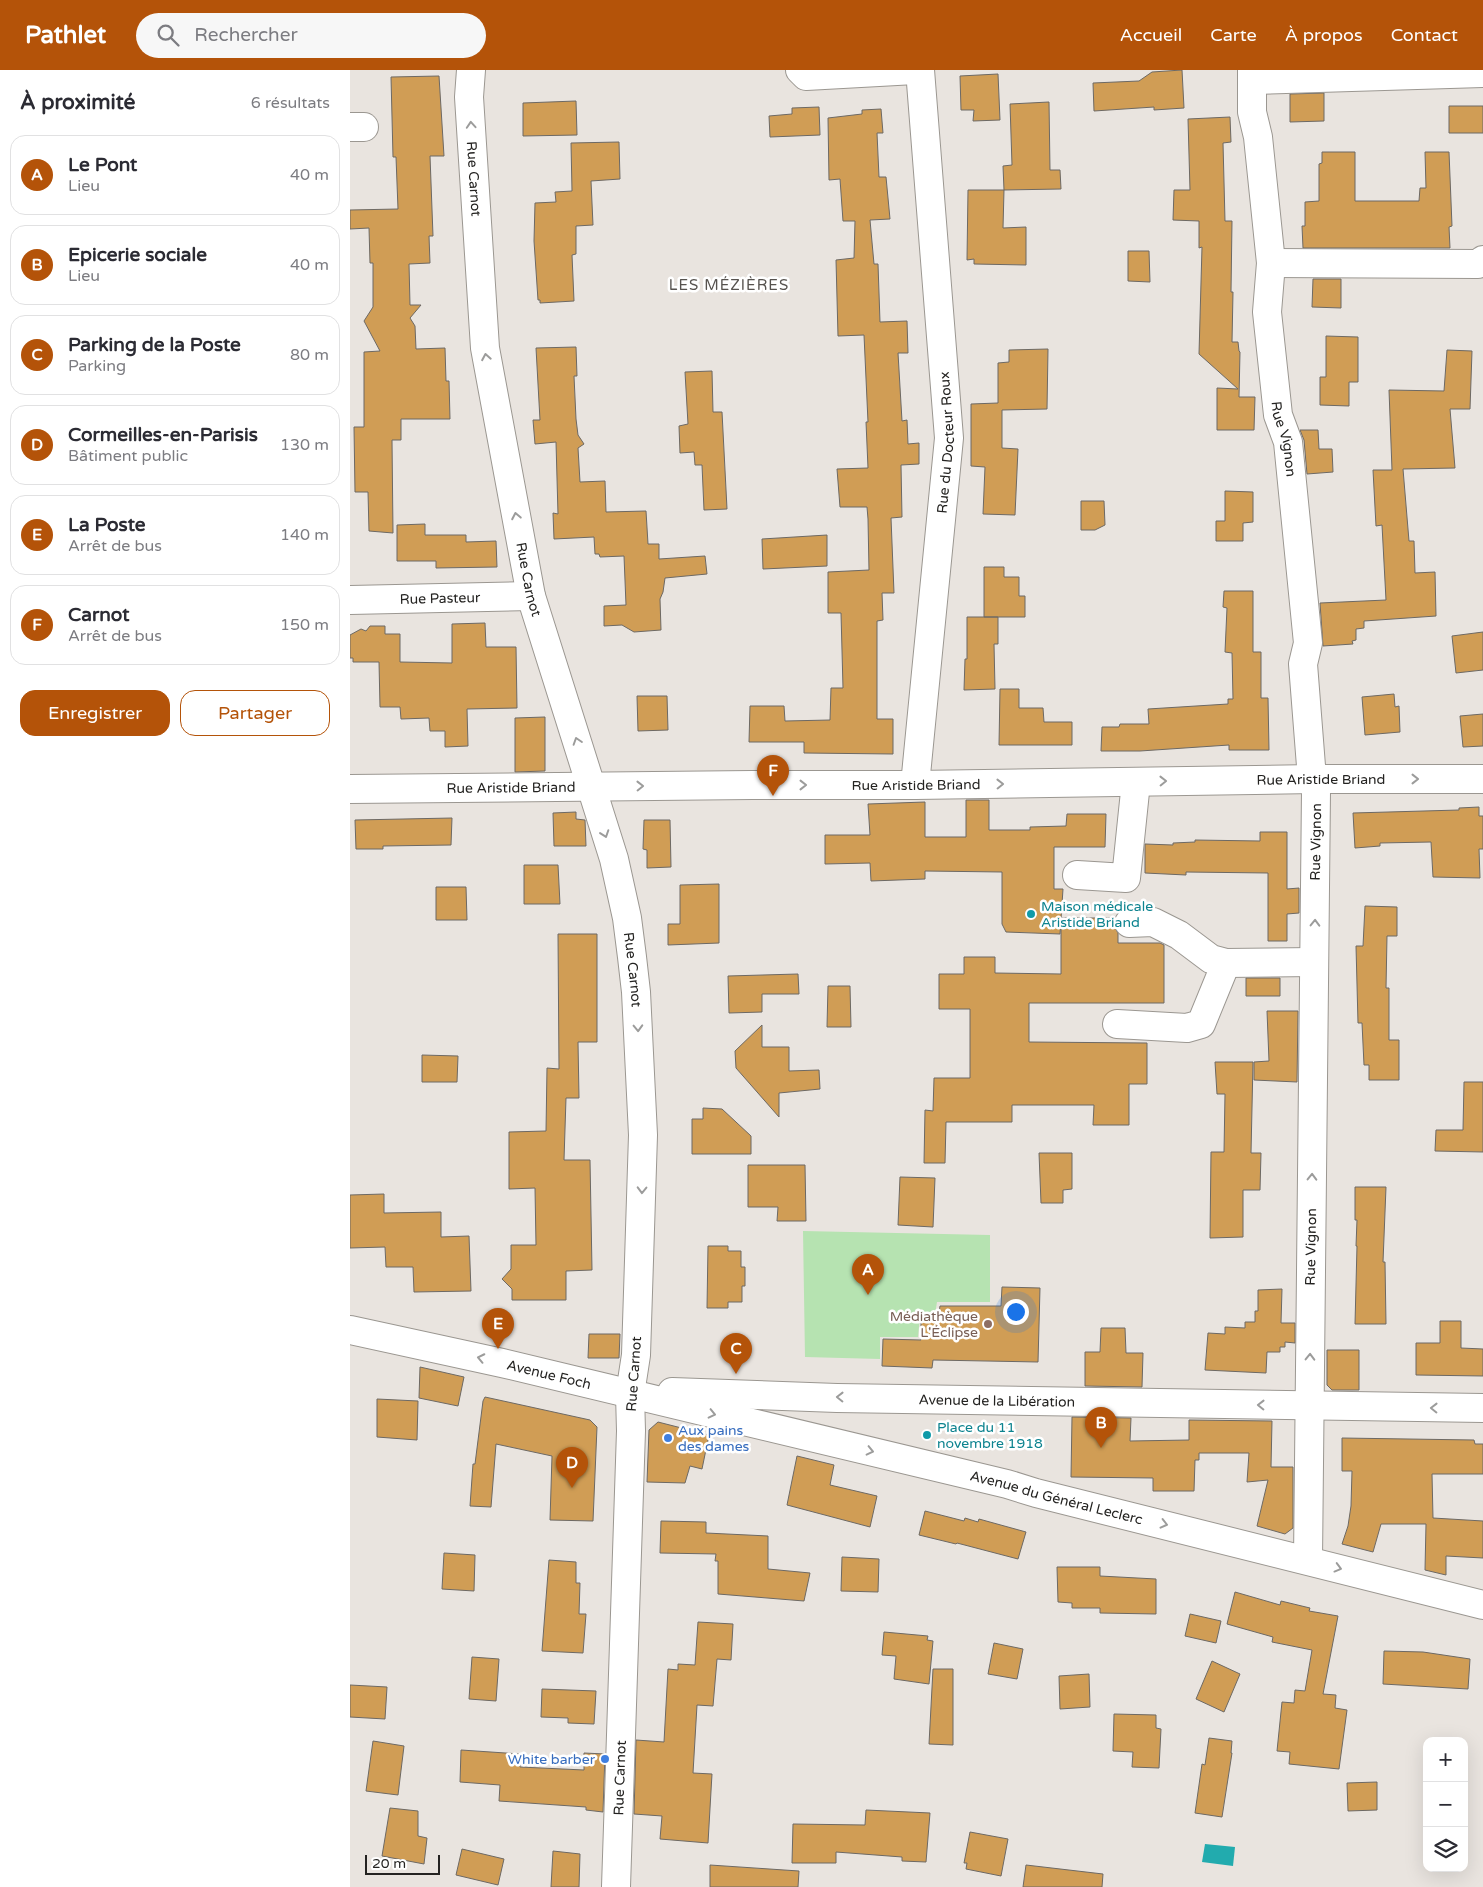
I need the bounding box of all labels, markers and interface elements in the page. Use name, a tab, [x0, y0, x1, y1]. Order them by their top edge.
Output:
search box	[136, 13, 486, 58]
text: Pathlet	[25, 21, 106, 50]
icon: search	[154, 21, 182, 49]
text: Rechercher	[194, 24, 298, 46]
text: Accueil	[1120, 24, 1182, 46]
text: Carte	[1210, 24, 1257, 46]
text: À propos	[1285, 24, 1363, 46]
text: Contact	[1391, 24, 1458, 46]
text: À proximité	[20, 90, 135, 115]
text: 6 résultats	[251, 93, 330, 113]
one-way arrow	[465, 121, 476, 129]
street label: Rue Carnot	[463, 141, 485, 218]
text: Le Pont	[68, 154, 137, 176]
text: A	[31, 165, 43, 185]
text: 40 m	[290, 165, 329, 185]
text: Lieu	[68, 176, 100, 196]
text: Epicerie sociale	[68, 244, 207, 266]
text: B	[31, 255, 43, 275]
text: 40 m	[290, 255, 329, 275]
text: Lieu	[68, 266, 100, 286]
district label: LES MÉZIÈRES	[669, 276, 789, 294]
text: Parking de la Poste	[68, 334, 241, 356]
text: C	[31, 345, 43, 365]
text: 80 m	[290, 345, 329, 365]
one-way arrow	[482, 352, 492, 361]
text: Parking	[68, 356, 126, 376]
street label: Rue du Docteur Roux	[933, 371, 958, 514]
street label: Rue Vignon	[1268, 400, 1300, 478]
text: Cormeilles-en-Parisis	[68, 424, 258, 446]
text: D	[31, 435, 43, 455]
text: 130 m	[280, 435, 329, 455]
text: Bâtiment public	[68, 446, 188, 466]
one-way arrow	[512, 512, 522, 521]
text: La Poste	[68, 514, 146, 536]
text: E	[32, 525, 42, 545]
text: 140 m	[280, 525, 329, 545]
text: Arrêt de bus	[68, 536, 162, 556]
street label: Rue Carnot	[513, 541, 546, 619]
street label: Rue Pasteur	[399, 589, 481, 607]
text: Carnot	[68, 604, 129, 626]
text: F	[32, 615, 42, 635]
text: 150 m	[280, 615, 329, 635]
text: Arrêt de bus	[68, 626, 162, 646]
button: Enregistrer	[20, 690, 170, 736]
button: Partager	[180, 690, 330, 736]
one-way arrow	[572, 737, 582, 745]
pin: F	[757, 755, 789, 796]
street label: Rue Aristide Briand	[1256, 771, 1385, 788]
one-way arrow	[1412, 774, 1420, 784]
street label: Rue Aristide Briand	[851, 776, 981, 794]
one-way arrow	[1159, 776, 1167, 787]
street label: Rue Aristide Briand	[446, 778, 576, 797]
one-way arrow	[996, 779, 1004, 789]
one-way arrow	[799, 780, 807, 790]
one-way arrow	[636, 781, 644, 792]
street label: Rue Vignon	[1307, 803, 1325, 881]
one-way arrow	[599, 829, 609, 837]
place label: Maison médicale Aristide Briand	[1041, 898, 1153, 931]
marker: Maison médicale Aristide Briand	[1025, 908, 1037, 920]
one-way arrow	[1310, 919, 1320, 926]
street label: Rue Carnot	[620, 931, 645, 1008]
one-way arrow	[632, 1024, 643, 1032]
one-way arrow	[1307, 1173, 1317, 1180]
one-way arrow	[637, 1186, 647, 1194]
street label: Rue Vignon	[1302, 1208, 1320, 1286]
pin: A	[852, 1254, 884, 1295]
your location	[1003, 1299, 1029, 1325]
pin: E	[482, 1308, 514, 1349]
place label: Médiathèque L'Éclipse	[890, 1308, 978, 1341]
marker: Médiathèque L'Éclipse	[982, 1318, 994, 1330]
pin: C	[720, 1333, 752, 1374]
street label: Rue Carnot	[623, 1335, 645, 1412]
one-way arrow	[476, 1353, 485, 1364]
one-way arrow	[1305, 1353, 1315, 1360]
street label: Avenue Foch	[505, 1356, 593, 1393]
street label: Avenue de la Libération	[918, 1391, 1075, 1410]
one-way arrow	[835, 1392, 843, 1403]
one-way arrow	[1257, 1400, 1265, 1411]
one-way arrow	[1430, 1403, 1438, 1413]
pin: B	[1085, 1407, 1117, 1448]
one-way arrow	[707, 1408, 716, 1419]
place label: Place du 11 novembre 1918	[937, 1419, 1043, 1452]
place label: Aux pains des dames	[678, 1422, 750, 1455]
marker: Place du 11 novembre 1918	[921, 1429, 933, 1441]
marker: Aux pains des dames	[662, 1432, 674, 1444]
one-way arrow	[865, 1445, 874, 1456]
pin: D	[556, 1447, 588, 1488]
street label: Avenue du Général Leclerc	[968, 1467, 1144, 1528]
one-way arrow	[1159, 1518, 1168, 1529]
one-way arrow	[1334, 1562, 1342, 1572]
map controls	[1423, 1737, 1468, 1872]
button: +	[1423, 1737, 1468, 1782]
street label: Rue Carnot	[610, 1739, 630, 1816]
place label: White barber	[508, 1751, 596, 1768]
marker: White barber	[599, 1753, 611, 1765]
button: −	[1423, 1782, 1468, 1827]
button: layers	[1423, 1827, 1468, 1872]
scale bar	[365, 1852, 440, 1875]
text: 20 m	[372, 1855, 406, 1872]

